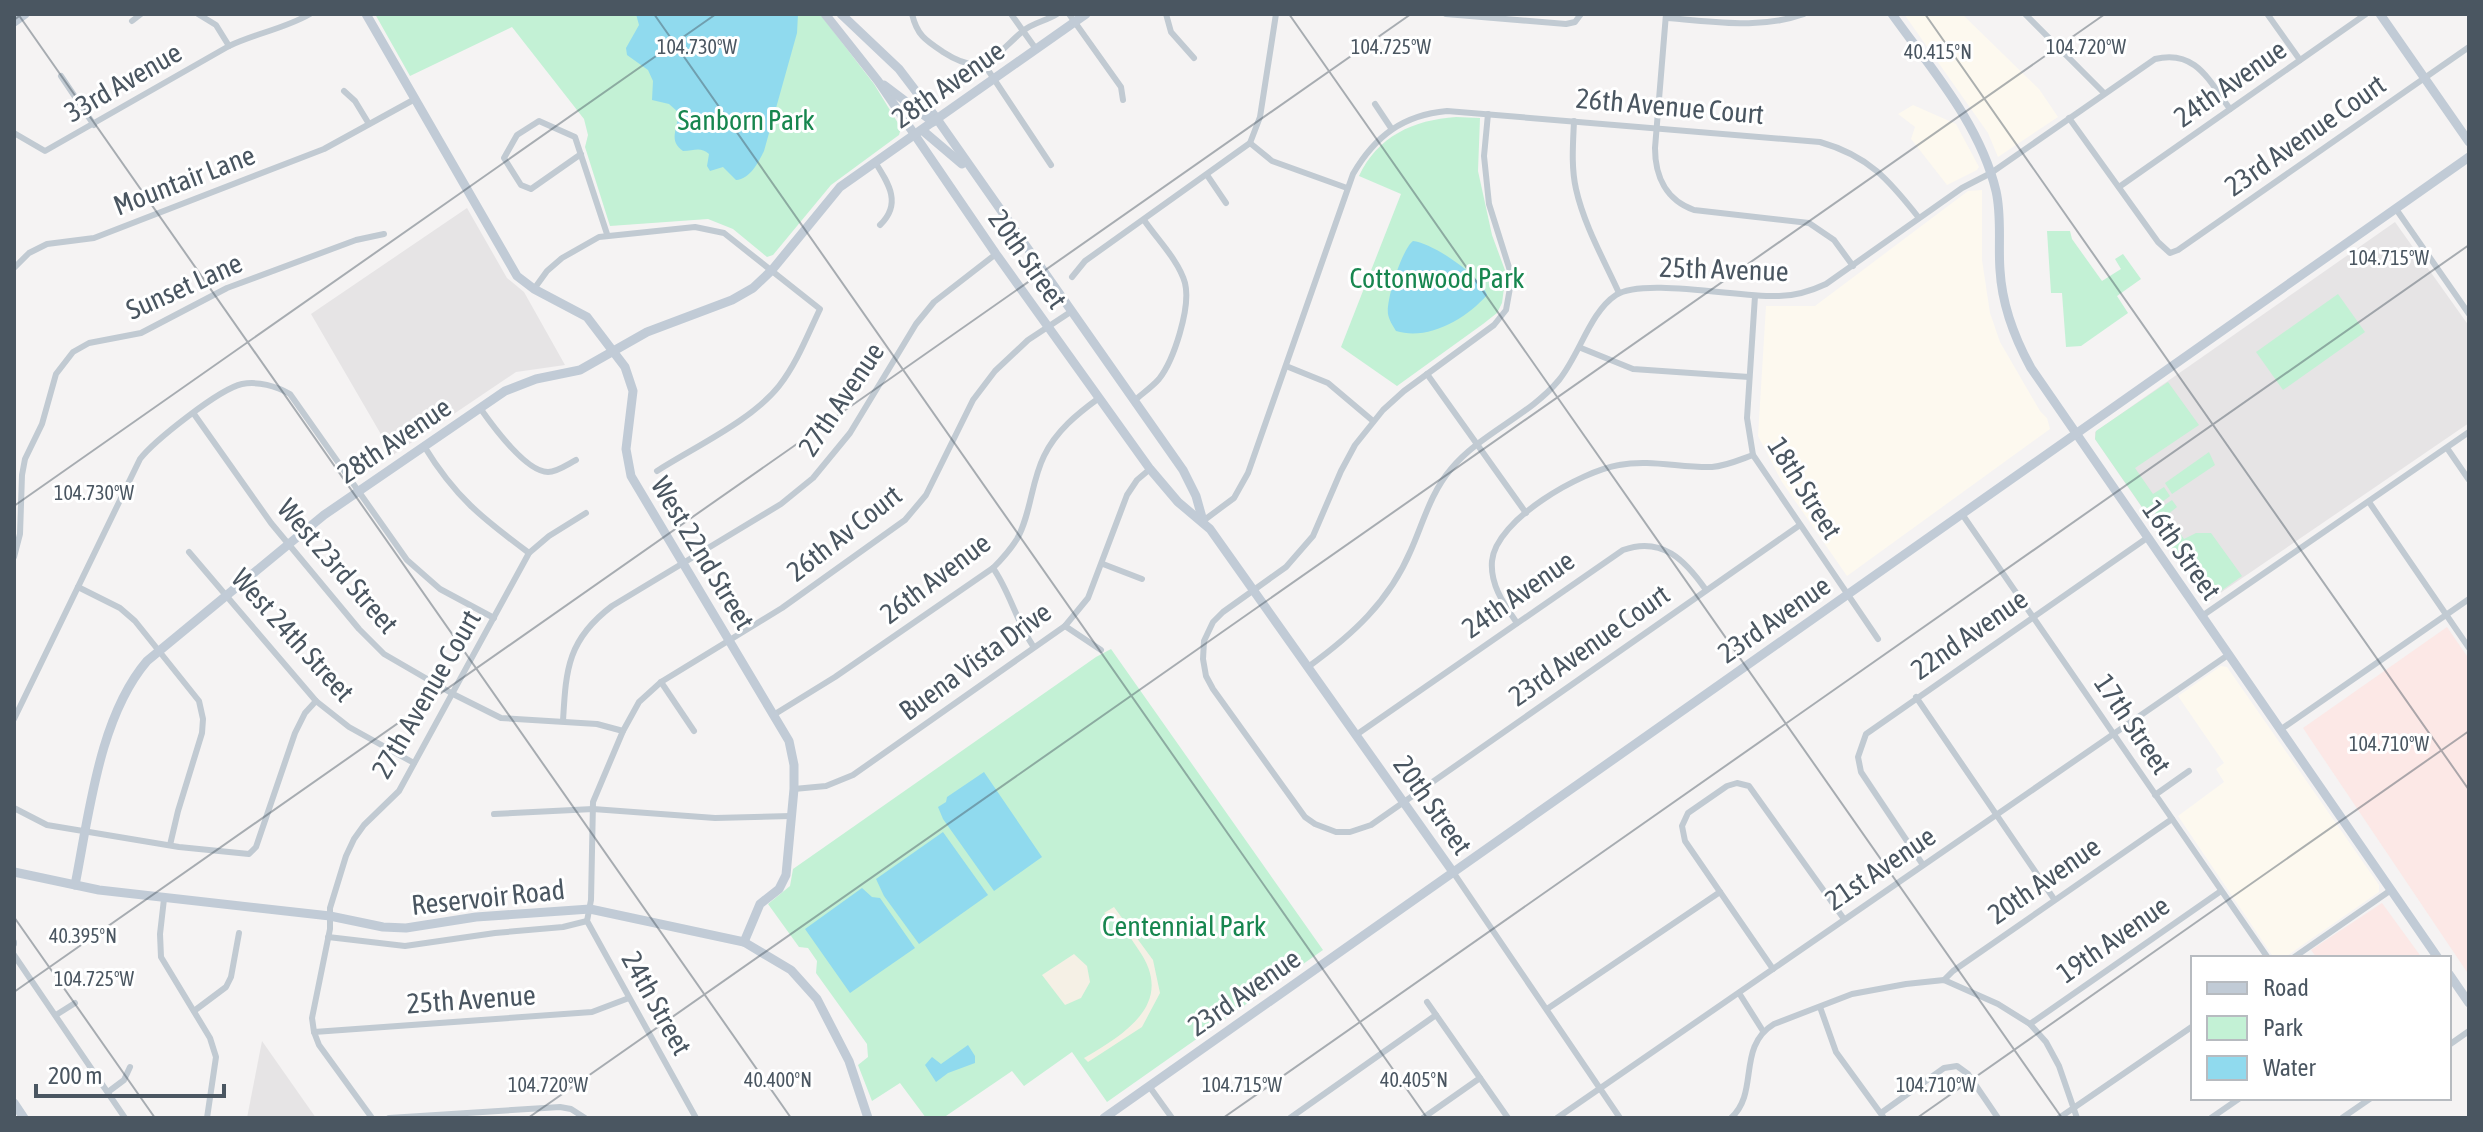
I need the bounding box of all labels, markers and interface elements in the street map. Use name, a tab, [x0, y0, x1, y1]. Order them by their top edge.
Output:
street label: 24th Avenue	[2168, 33, 2292, 133]
street label: 28th Avenue	[886, 34, 1010, 134]
text: 104.730°W	[657, 35, 737, 58]
text: 104.725°W	[1351, 35, 1431, 58]
text: 104.720°W	[2046, 35, 2126, 58]
street label: 33rd Avenue	[59, 36, 187, 128]
text: 40.415°N	[1904, 40, 1972, 63]
street label: 23rd Avenue Court	[2219, 68, 2391, 202]
street label: 26th Avenue Court	[1575, 82, 1765, 130]
park label: Sanborn Park	[677, 104, 815, 136]
street label: Mountair Lane	[109, 138, 259, 222]
street label: 20th Street	[982, 203, 1074, 315]
street label: Sunset Lane	[121, 246, 247, 326]
text: 104.715°W	[2349, 246, 2429, 269]
street label: 25th Avenue	[1659, 251, 1789, 287]
park label: Cottonwood Park	[1350, 262, 1524, 294]
street label: 27th Avenue	[792, 336, 890, 462]
street label: 28th Avenue	[331, 391, 457, 489]
street label: 18th Street	[1761, 432, 1849, 544]
street label: West 22nd Street	[645, 471, 761, 635]
street label: 26th Av Court	[780, 478, 908, 588]
text: 104.730°W	[54, 481, 134, 504]
street label: West 23rd Street	[271, 492, 405, 640]
street label: 16th Street	[2136, 494, 2228, 606]
street label: 26th Avenue	[874, 526, 996, 630]
street label: 24th Avenue	[1456, 544, 1580, 644]
street label: West 24th Street	[225, 562, 361, 708]
street label: 23rd Avenue	[1712, 569, 1836, 669]
street label: 23rd Avenue Court	[1503, 578, 1675, 712]
street label: 22nd Avenue	[1905, 582, 2033, 686]
street label: Buena Vista Drive	[893, 595, 1057, 727]
street label: 27th Avenue Court	[365, 604, 487, 784]
street label: 17th Street	[2088, 668, 2178, 780]
text: 104.710°W	[2349, 732, 2429, 755]
street label: 20th Street	[1387, 749, 1479, 861]
street label: 21st Avenue	[1819, 820, 1941, 916]
street label: 20th Avenue	[1982, 830, 2106, 930]
street label: Reservoir Road	[410, 873, 566, 921]
street label: 19th Avenue	[2051, 889, 2175, 989]
park label: Centennial Park	[1102, 910, 1266, 942]
text: 40.395°N	[49, 924, 117, 947]
street label: 23rd Avenue	[1182, 942, 1306, 1042]
street label: 24th Street	[616, 946, 698, 1060]
legend	[2191, 956, 2451, 1100]
text: 104.725°W	[54, 967, 134, 990]
text: Road	[2263, 974, 2309, 1001]
street label: 25th Avenue	[405, 979, 537, 1019]
text: Park	[2263, 1014, 2304, 1041]
scale bar	[36, 1048, 224, 1098]
text: Water	[2263, 1054, 2316, 1081]
text: 200 m	[48, 1062, 102, 1089]
text: 40.400°N	[744, 1068, 812, 1091]
text: 40.405°N	[1380, 1068, 1448, 1091]
text: 104.720°W	[508, 1073, 588, 1096]
text: 104.715°W	[1202, 1073, 1282, 1096]
text: 104.710°W	[1896, 1073, 1976, 1096]

